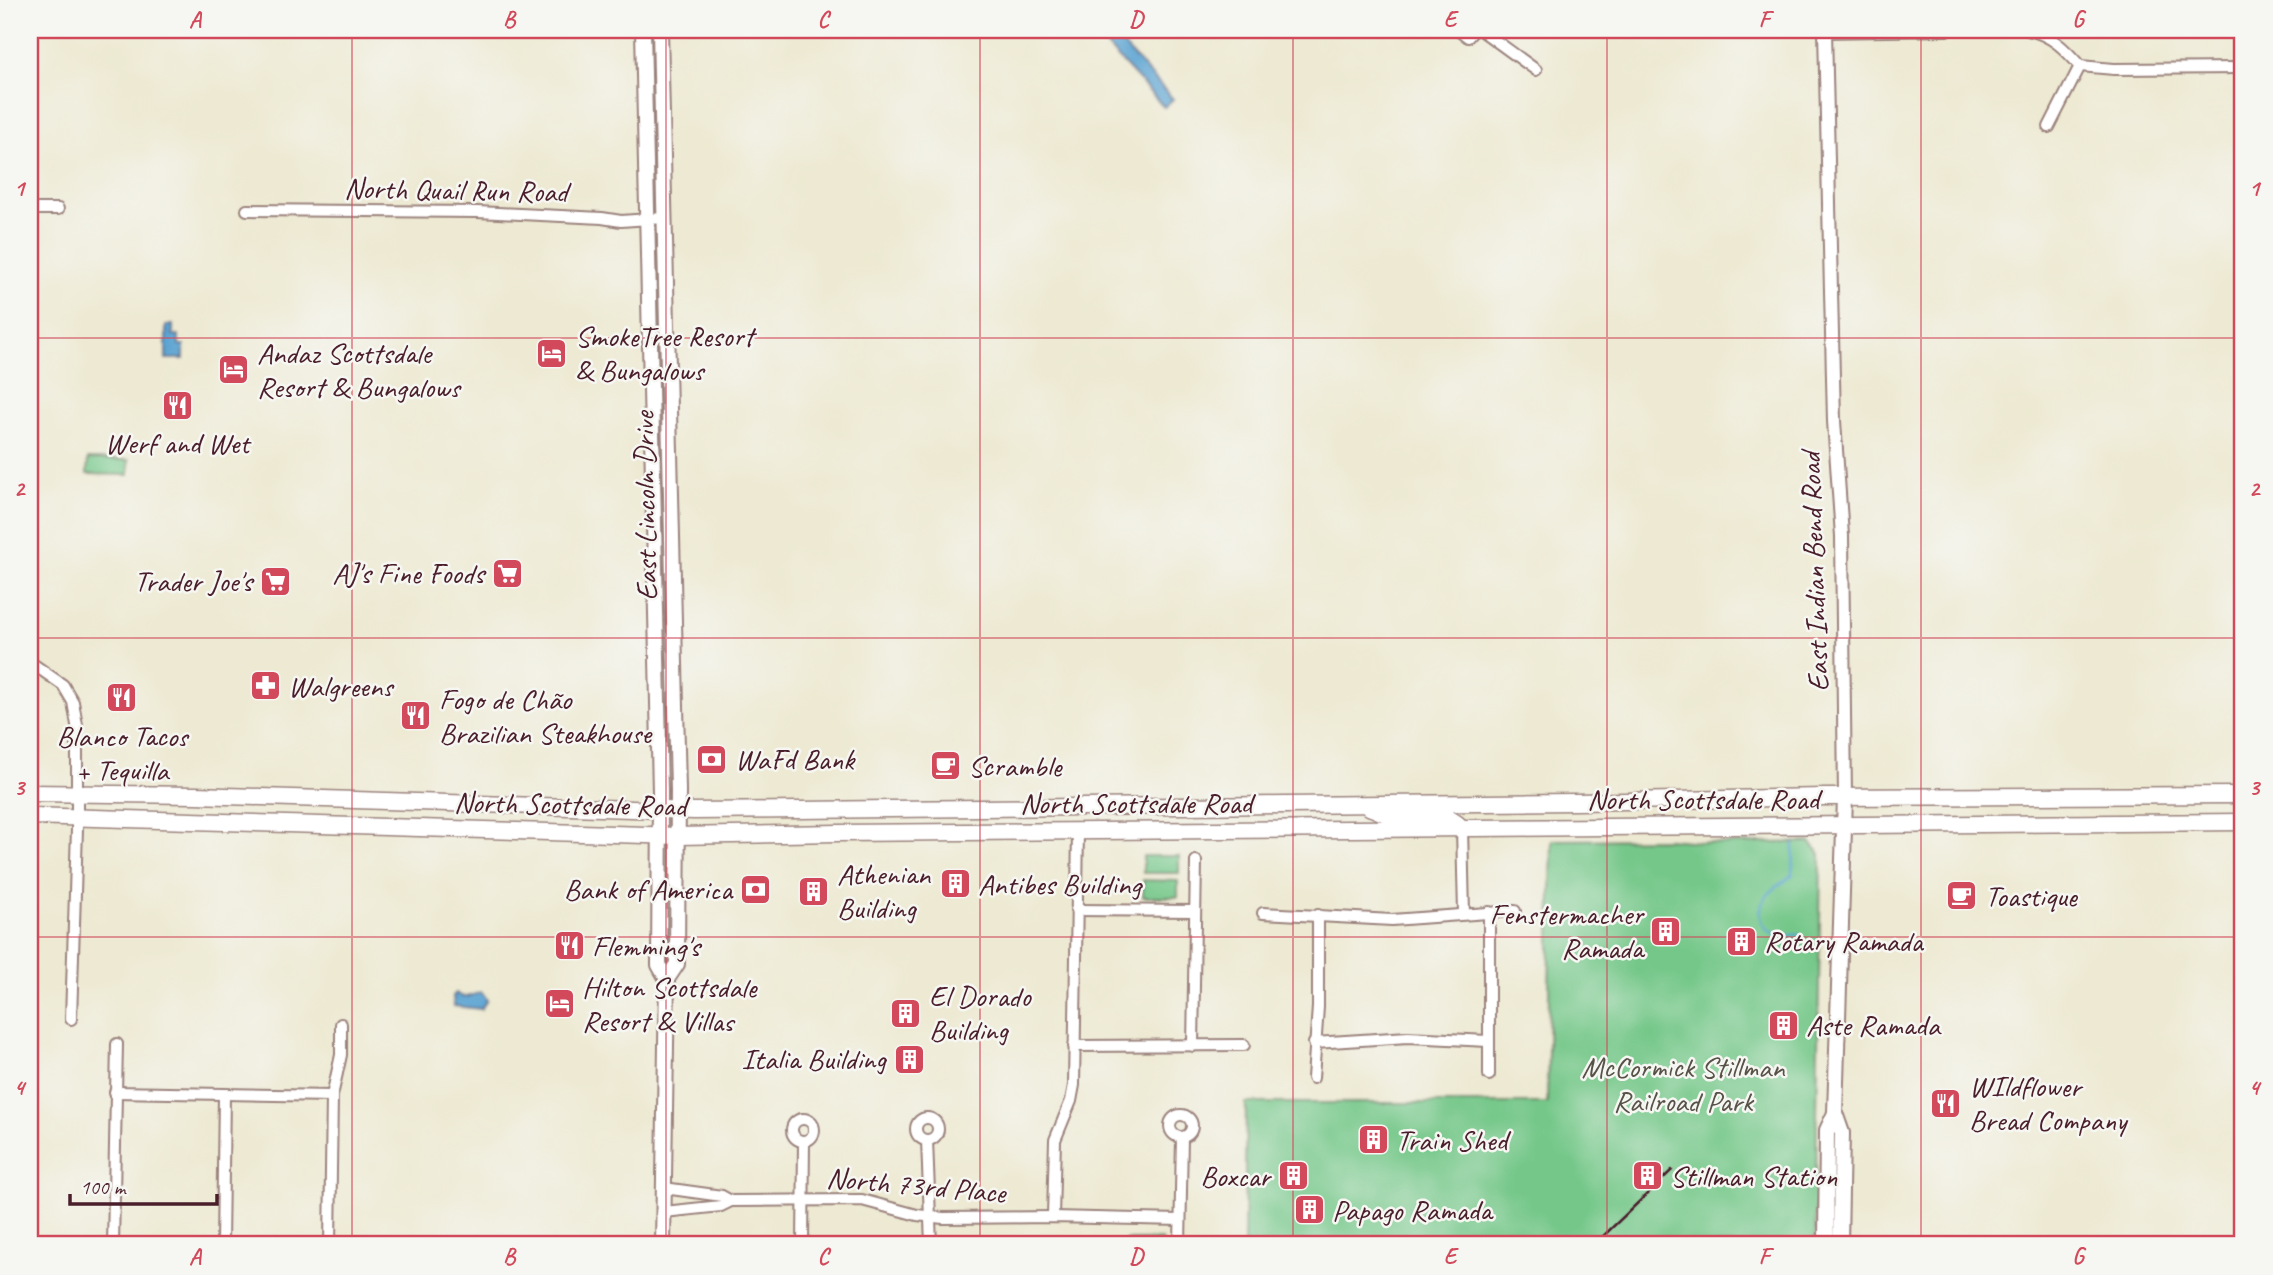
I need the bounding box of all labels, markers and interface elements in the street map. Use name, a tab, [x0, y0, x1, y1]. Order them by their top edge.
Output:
text: A	[189, 5, 203, 34]
text: B	[503, 5, 517, 34]
text: C	[818, 5, 832, 34]
text: D	[1129, 5, 1145, 34]
text: E	[1444, 5, 1460, 34]
text: F	[1759, 5, 1775, 34]
text: G	[2072, 5, 2087, 34]
street label: North Quail Run Road	[344, 169, 572, 211]
text: 1	[14, 174, 27, 203]
text: 1	[2249, 174, 2262, 203]
place label: SmokeTree Resort & Bungalows	[575, 317, 757, 389]
place label: Andaz Scottsdale Resort & Bungalows	[257, 334, 463, 406]
hotel icon: SmokeTree Resort & Bungalows	[535, 336, 569, 370]
hotel icon: Andaz Scottsdale Resort & Bungalows	[217, 353, 251, 387]
restaurant icon: Werf and Wet	[160, 388, 194, 422]
street label: East Lincoln Drive	[624, 409, 666, 601]
place label: Werf and Wet	[105, 424, 252, 462]
street label: East Indian Bend Road	[1791, 448, 1837, 692]
text: 2	[14, 474, 27, 503]
text: 2	[2249, 474, 2262, 503]
place label: AJ's Fine Foods	[332, 554, 487, 592]
supermarket icon: AJ's Fine Foods	[490, 556, 524, 590]
place label: Trader Joe's	[134, 562, 255, 600]
supermarket icon: Trader Joe's	[258, 564, 292, 598]
place label: Walgreens	[288, 667, 395, 705]
pharmacy icon: Walgreens	[248, 669, 282, 703]
place label: Fogo de Chão Brazilian Steakhouse	[439, 680, 653, 752]
restaurant icon: Blanco Tacos + Tequilla	[105, 681, 139, 715]
restaurant icon: Fogo de Chão Brazilian Steakhouse	[399, 699, 433, 733]
place label: Blanco Tacos + Tequilla	[56, 717, 190, 789]
place label: WaFd Bank	[735, 740, 856, 778]
bank icon: WaFd Bank	[695, 742, 729, 776]
place label: Scramble	[968, 747, 1063, 785]
cafe icon: Scramble	[928, 749, 962, 783]
text: 3	[14, 773, 27, 802]
text: 3	[2249, 773, 2262, 802]
street label: North Scottsdale Road	[1587, 780, 1823, 818]
street label: North Scottsdale Road	[454, 783, 691, 825]
street label: North Scottsdale Road	[1020, 784, 1256, 822]
place label: Athenian Building	[837, 855, 932, 927]
place label: Antibes Building	[978, 865, 1143, 903]
building icon: Antibes Building	[938, 867, 972, 901]
place label: Bank of America	[564, 870, 734, 908]
bank icon: Bank of America	[738, 872, 772, 906]
building icon: Athenian Building	[797, 874, 831, 908]
place label: Toastique	[1985, 877, 2079, 915]
cafe icon: Toastique	[1945, 879, 1979, 913]
place label: Fenstermacher Ramada	[1490, 895, 1646, 967]
building icon: Fenstermacher Ramada	[1649, 914, 1683, 948]
place label: Rotary Ramada	[1764, 922, 1924, 960]
building icon: Rotary Ramada	[1724, 924, 1758, 958]
place label: Flemming's	[592, 927, 702, 965]
restaurant icon: Flemming's	[552, 929, 586, 963]
place label: Hilton Scottsdale Resort & Villas	[582, 968, 758, 1040]
place label: El Dorado Building	[929, 977, 1032, 1049]
hotel icon: Hilton Scottsdale Resort & Villas	[542, 987, 576, 1021]
building icon: El Dorado Building	[889, 996, 923, 1030]
place label: Aste Ramada	[1806, 1006, 1942, 1044]
building icon: Aste Ramada	[1766, 1008, 1800, 1042]
place label: Italia Building	[741, 1040, 887, 1078]
building icon: Italia Building	[892, 1042, 926, 1076]
park label: McCormick Stillman Railroad Park	[1581, 1048, 1786, 1120]
place label: WIldflower Bread Company	[1969, 1067, 2129, 1139]
text: 4	[14, 1073, 27, 1102]
text: 4	[2249, 1073, 2262, 1102]
restaurant icon: WIldflower Bread Company	[1929, 1086, 1963, 1120]
place label: Train Shed	[1396, 1121, 1511, 1159]
building icon: Train Shed	[1356, 1123, 1390, 1157]
place label: Boxcar	[1200, 1157, 1272, 1195]
place label: Stillman Station	[1670, 1157, 1838, 1195]
street label: North 73rd Place	[825, 1158, 1009, 1212]
building icon: Boxcar	[1276, 1159, 1310, 1193]
building icon: Stillman Station	[1630, 1159, 1664, 1193]
scale bar	[70, 1163, 217, 1207]
text: 100 m	[80, 1174, 127, 1200]
place label: Papago Ramada	[1332, 1191, 1494, 1229]
building icon: Papago Ramada	[1292, 1193, 1326, 1227]
text: A	[189, 1242, 203, 1271]
text: B	[503, 1242, 517, 1271]
text: C	[818, 1242, 832, 1271]
text: D	[1129, 1242, 1145, 1271]
text: E	[1444, 1242, 1460, 1271]
text: F	[1759, 1242, 1775, 1271]
text: G	[2072, 1242, 2087, 1271]

